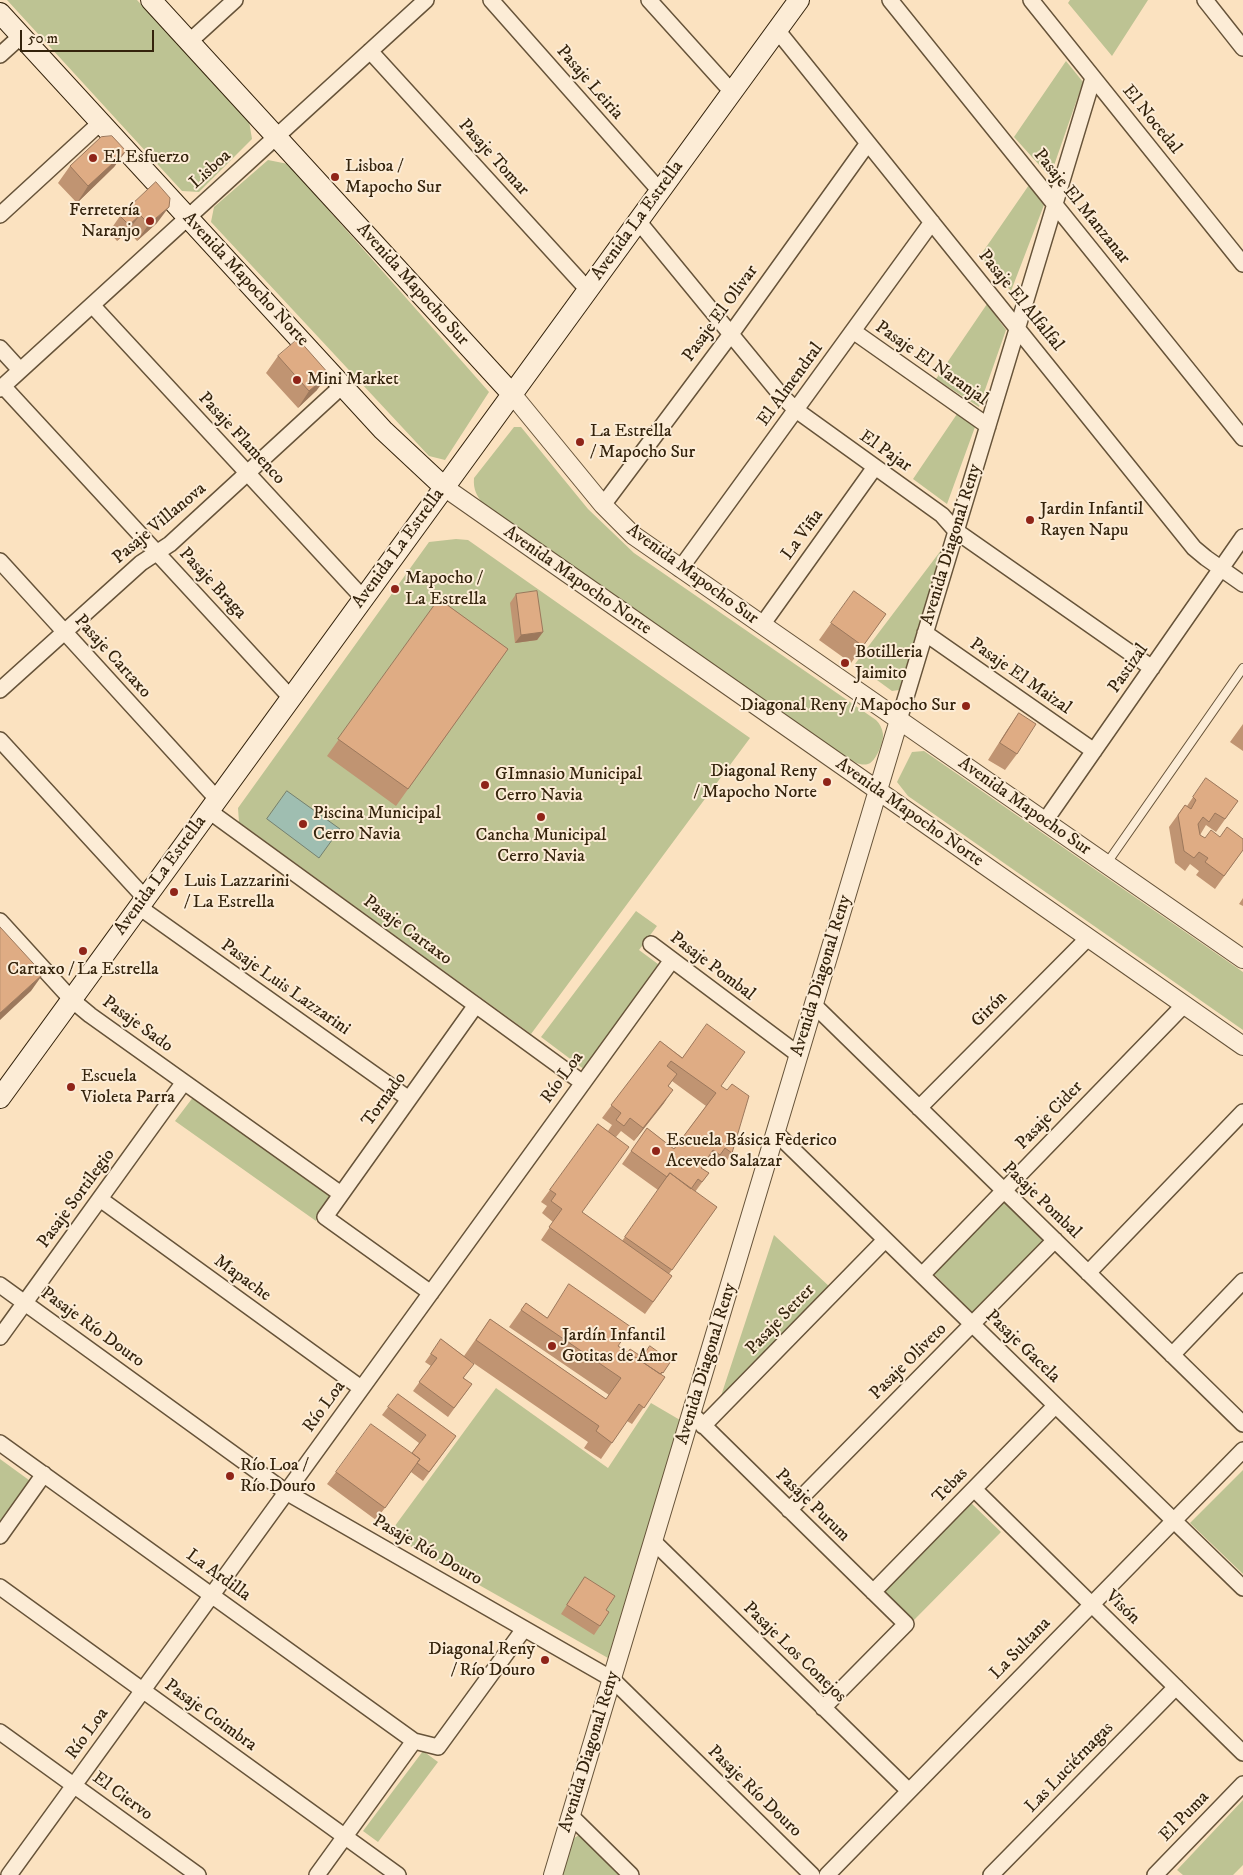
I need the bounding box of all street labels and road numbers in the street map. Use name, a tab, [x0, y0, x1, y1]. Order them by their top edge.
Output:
street label: Pasaje Leiria	[551, 41, 627, 125]
street label: El Nocedal	[1117, 81, 1185, 159]
street label: Pasaje Tomar	[453, 115, 533, 201]
street label: Pasaje El Manzanar	[1028, 145, 1134, 269]
street label: Lisboa	[186, 146, 236, 194]
street label: Avenida La Estrella	[587, 157, 689, 285]
street label: Avenida Mapocho Norte	[177, 208, 313, 352]
street label: Avenida Mapocho Sur	[351, 219, 473, 351]
street label: Pasaje El Alfalfal	[973, 246, 1067, 356]
street label: Pasaje El Olivar	[679, 261, 763, 367]
street label: Pasaje El Naranjal	[871, 317, 991, 411]
street label: El Almendral	[753, 339, 829, 431]
street label: Pasaje Flamenco	[193, 388, 289, 490]
street label: El Pajar	[855, 426, 915, 478]
street label: Avenida Diagonal Reny	[917, 462, 987, 628]
street label: Pasaje Villanova	[109, 479, 211, 569]
street label: Avenida La Estrella	[348, 485, 450, 613]
street label: La Viña	[777, 505, 829, 565]
street label: Avenida Mapocho Sur	[622, 520, 762, 630]
street label: Avenida Mapocho Norte	[499, 522, 655, 640]
street label: Pasaje Braga	[174, 544, 250, 624]
street label: Pasaje Cartaxo	[69, 611, 155, 703]
street label: Pasaje El Maizal	[965, 634, 1075, 720]
street label: Pastizal	[1104, 640, 1154, 698]
street label: Avenida Mapocho Sur	[953, 753, 1095, 861]
street label: Avenida Mapocho Norte	[831, 754, 987, 872]
street label: Avenida La Estrella	[110, 812, 212, 940]
street label: Pasaje Cartaxo	[358, 892, 456, 970]
street label: Avenida Diagonal Reny	[787, 893, 857, 1059]
street label: Pasaje Pombal	[665, 928, 759, 1006]
street label: Pasaje Luis Lazzarini	[216, 935, 354, 1041]
street label: Girón	[967, 987, 1013, 1033]
street label: Pasaje Sado	[97, 992, 177, 1058]
street label: Río Loa	[537, 1048, 589, 1108]
street label: Tornado	[358, 1069, 412, 1131]
street label: Pasaje Cider	[1012, 1077, 1088, 1155]
street label: Pasaje Sortilegio	[34, 1145, 120, 1253]
street label: Pasaje Pombal	[997, 1158, 1085, 1244]
street label: Mapache	[209, 1251, 275, 1307]
street label: Pasaje Setter	[742, 1280, 820, 1360]
street label: Avenida Diagonal Reny	[672, 1281, 742, 1447]
street label: Pasaje Río Douro	[36, 1283, 148, 1373]
street label: Pasaje Gacela	[980, 1306, 1064, 1388]
street label: Pasaje Oliveto	[866, 1319, 952, 1405]
street label: Río Loa	[299, 1377, 351, 1437]
street label: Tebas	[929, 1464, 973, 1508]
street label: Pasaje Purum	[770, 1465, 854, 1547]
street label: Pasaje Río Douro	[368, 1511, 486, 1591]
street label: La Ardilla	[181, 1545, 255, 1607]
street label: Visón	[1100, 1586, 1144, 1630]
street label: Pasaje Los Conejos	[738, 1598, 850, 1708]
street label: La Sultana	[986, 1613, 1056, 1685]
street label: Avenida Diagonal Reny	[555, 1669, 625, 1835]
street label: Pasaje Coimbra	[160, 1675, 260, 1757]
street label: Río Loa	[62, 1704, 114, 1764]
street label: Las Luciérnagas	[1021, 1718, 1119, 1818]
street label: Pasaje Río Douro	[702, 1742, 806, 1842]
street label: El Ciervo	[88, 1768, 156, 1826]
street label: El Puma	[1156, 1787, 1214, 1847]

